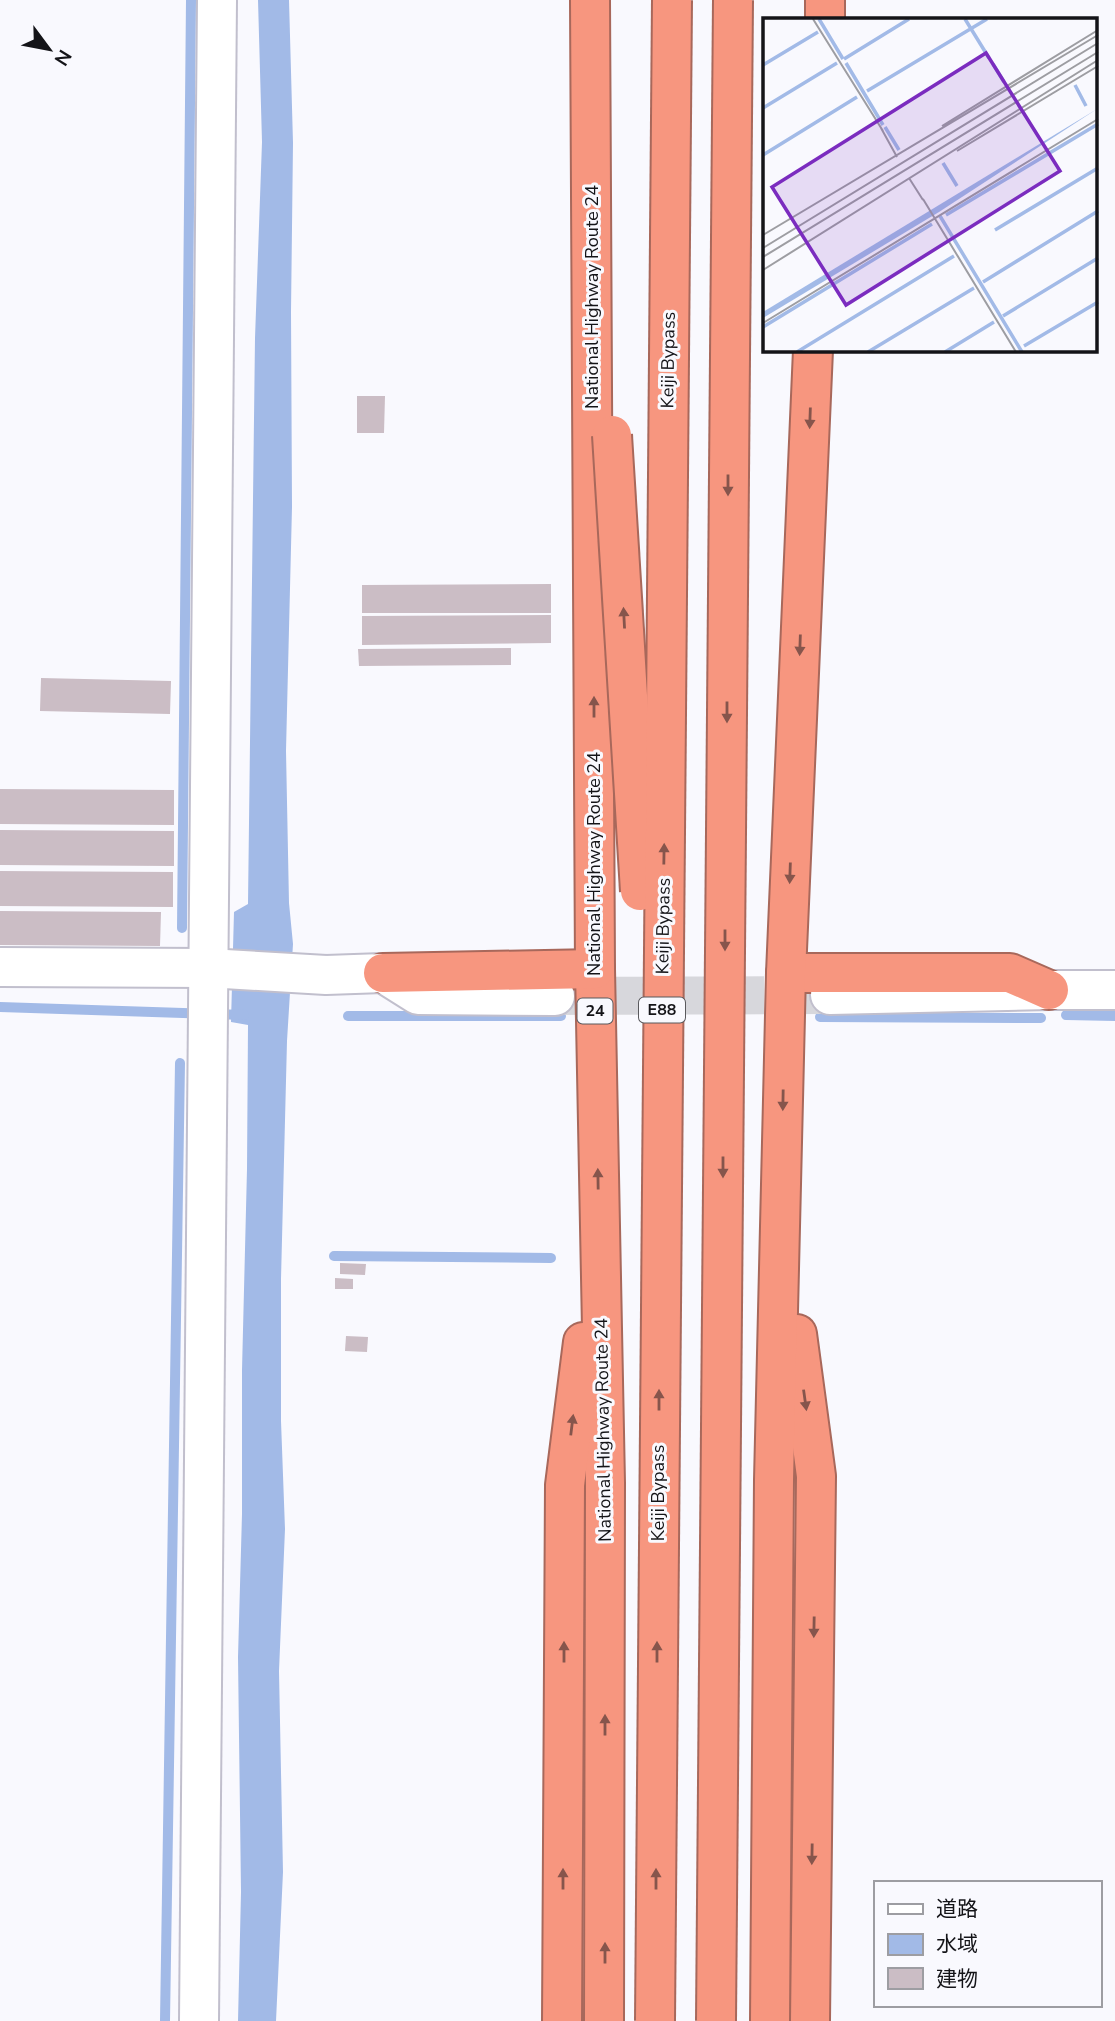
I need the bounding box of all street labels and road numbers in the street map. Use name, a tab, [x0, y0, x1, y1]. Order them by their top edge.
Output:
street label: National Highway Route 24	[580, 185, 604, 409]
street label: Keiji Bypass	[655, 311, 681, 409]
street label: National Highway Route 24	[582, 752, 606, 976]
street label: Keiji Bypass	[650, 877, 676, 975]
road number: 24	[578, 998, 612, 1023]
road number: E88	[639, 998, 685, 1022]
street label: National Highway Route 24	[589, 1318, 617, 1542]
street label: Keiji Bypass	[646, 1445, 670, 1541]

